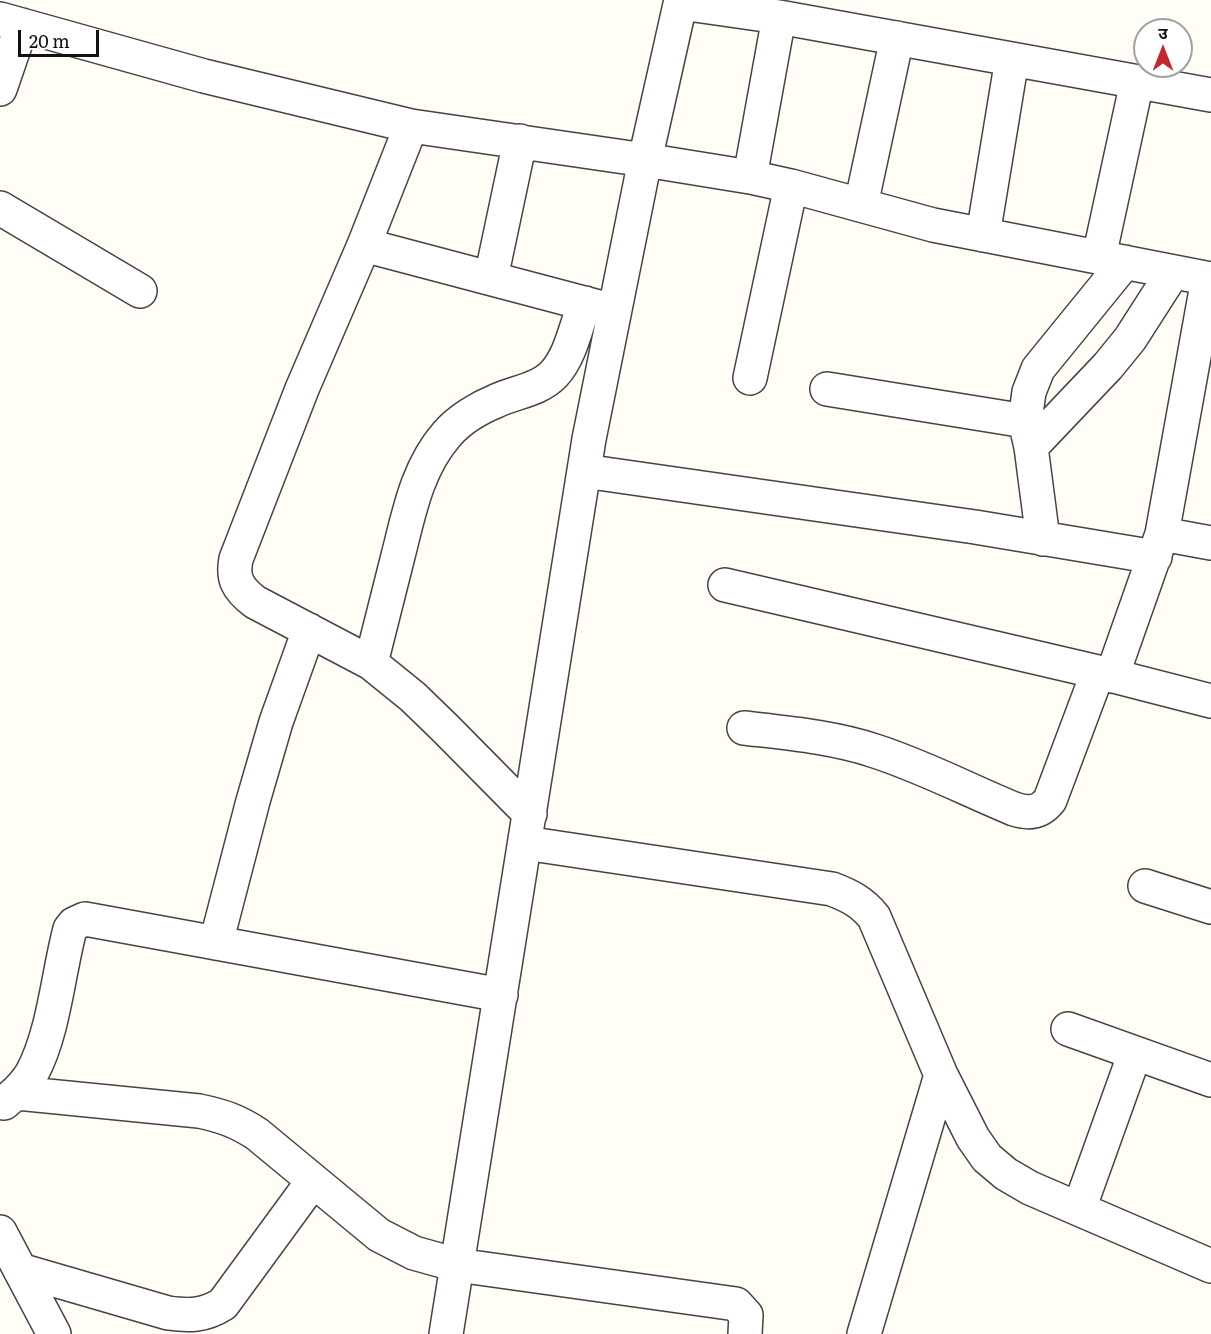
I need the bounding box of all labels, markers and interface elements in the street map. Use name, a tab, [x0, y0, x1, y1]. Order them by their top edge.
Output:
scale bar	[21, 18, 102, 56]
north arrow	[1133, 18, 1193, 78]
text: उ	[1158, 20, 1168, 44]
text: 20 m	[29, 27, 70, 54]

